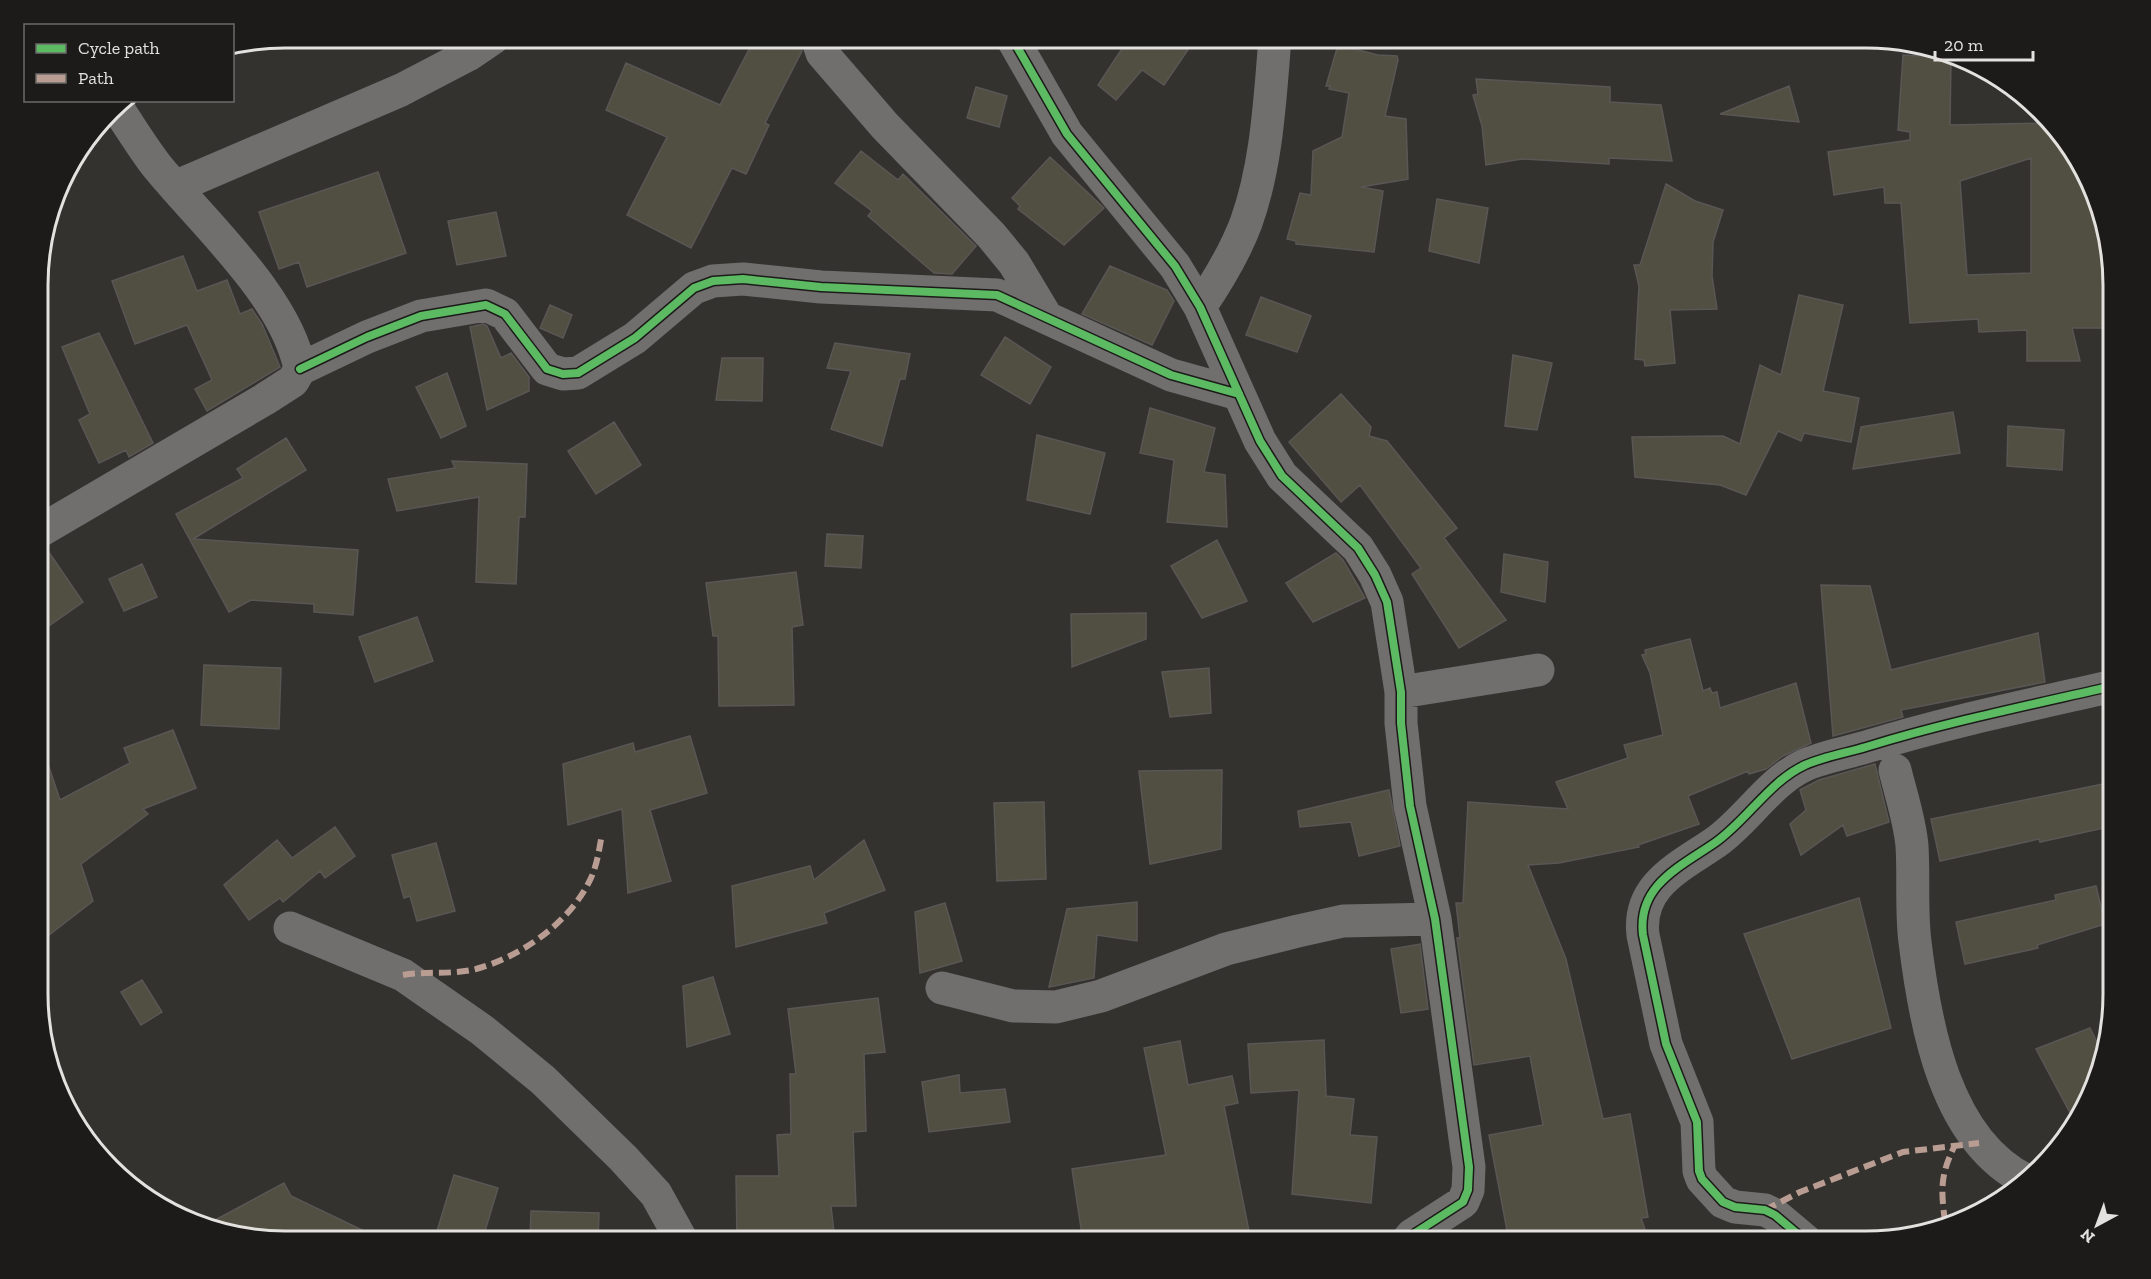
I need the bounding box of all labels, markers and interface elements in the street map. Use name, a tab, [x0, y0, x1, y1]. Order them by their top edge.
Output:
legend	[24, 24, 234, 102]
scale bar	[1935, 24, 2032, 62]
text: 20 m	[1944, 34, 1984, 56]
text: Cycle path	[78, 37, 160, 59]
text: Path	[78, 67, 114, 89]
north arrow	[2067, 1195, 2127, 1255]
text: N	[2077, 1225, 2098, 1247]

